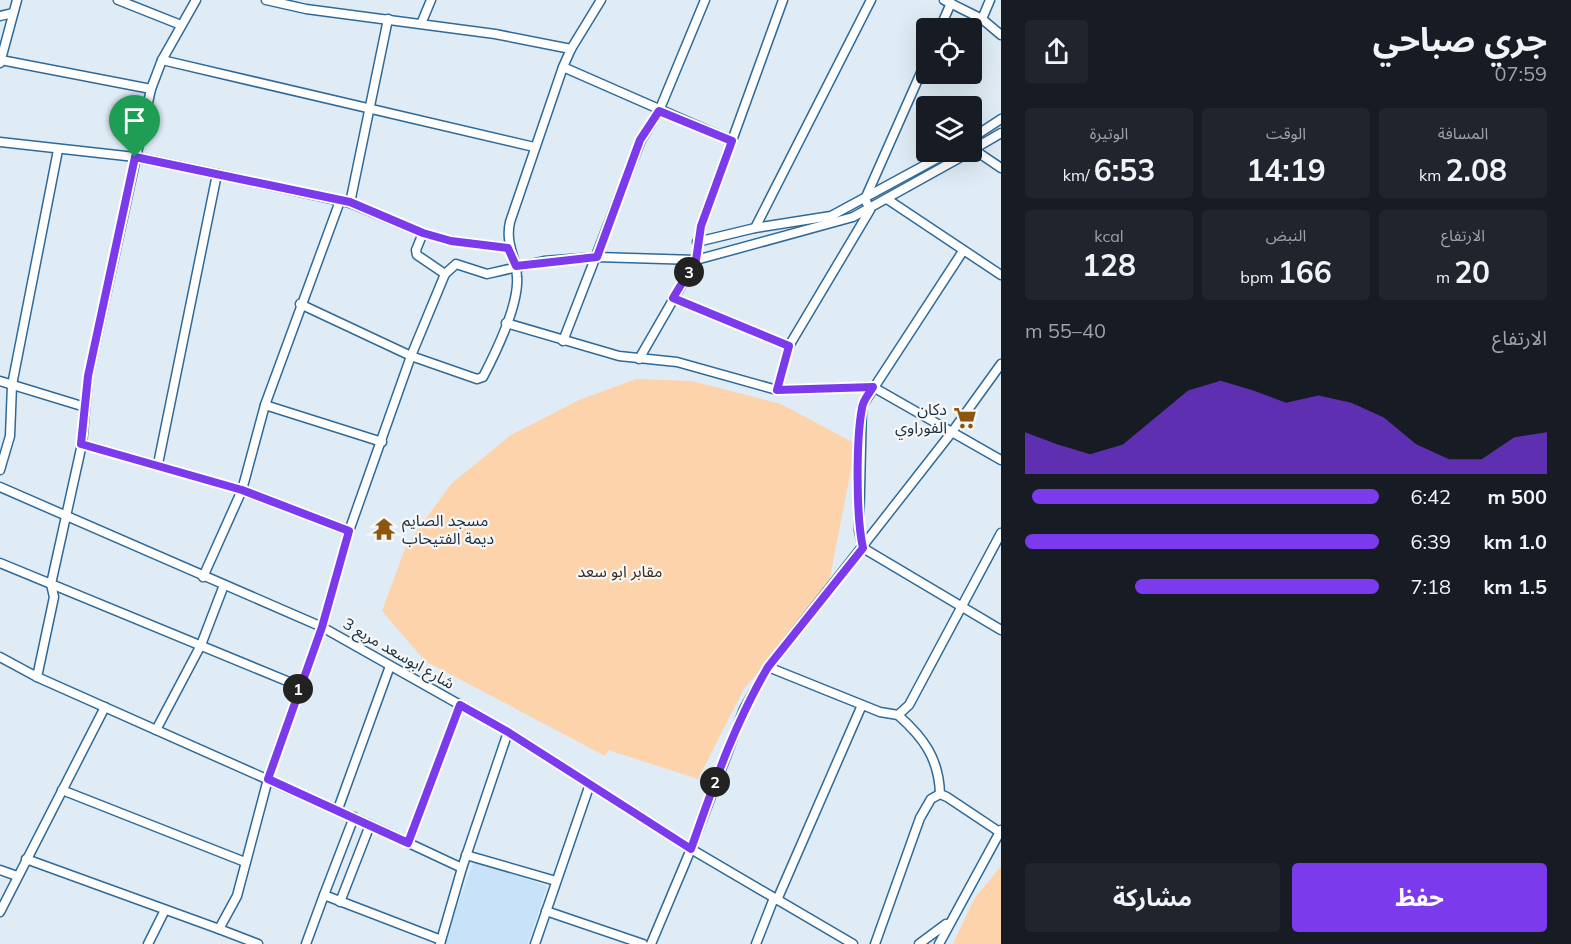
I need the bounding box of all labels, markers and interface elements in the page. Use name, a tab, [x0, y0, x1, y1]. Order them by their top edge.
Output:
map controls	[916, 18, 982, 162]
button: locate	[916, 18, 982, 84]
text: جري صباحي	[1373, 18, 1547, 59]
button: share	[1025, 20, 1088, 83]
text: 07:59	[1494, 61, 1547, 86]
pin	[109, 95, 160, 157]
button: layers	[916, 96, 982, 162]
icon: arrive	[118, 104, 151, 137]
text: الوتيرة	[1090, 123, 1128, 143]
text: الوقت	[1266, 123, 1306, 143]
text: المسافة	[1438, 123, 1488, 143]
text: 6:53	[1094, 151, 1155, 189]
text: 14:19	[1246, 151, 1326, 189]
text: 2.08	[1446, 151, 1507, 189]
text: /km	[1063, 165, 1094, 185]
text: km	[1419, 165, 1446, 185]
text: النبض	[1266, 225, 1306, 245]
text: الارتفاع	[1441, 225, 1485, 245]
text: kcal	[1094, 226, 1124, 246]
text: 128	[1082, 246, 1136, 284]
text: 166	[1278, 253, 1332, 291]
text: 20	[1454, 253, 1490, 291]
pin: 3	[674, 257, 704, 287]
text: 3	[684, 262, 694, 282]
text: bpm	[1240, 267, 1278, 287]
text: m	[1436, 267, 1454, 287]
text: 40–55 m	[1025, 318, 1106, 343]
text: الارتفاع	[1492, 325, 1547, 350]
place label: دكان الفوراوي	[895, 399, 947, 440]
supermarket icon: دكان الفوراوي	[952, 405, 978, 431]
text: 6:42	[1410, 484, 1451, 509]
text: 500 m	[1488, 484, 1547, 509]
place label: مسجد الصايم ديمة الفتيحاب	[402, 510, 494, 548]
temple icon: مسجد الصايم ديمة الفتيحاب	[371, 516, 397, 542]
text: 6:39	[1410, 529, 1451, 554]
text: 1.0 km	[1484, 529, 1547, 554]
park label: مقابر ابو سعد	[577, 561, 663, 581]
text: 7:18	[1410, 574, 1451, 599]
text: 1.5 km	[1484, 574, 1547, 599]
street label: شارع ابوسعد مربع 3	[338, 613, 458, 696]
pin: 1	[283, 674, 313, 704]
text: 1	[293, 679, 303, 699]
pin: 2	[700, 767, 730, 797]
text: 2	[710, 772, 720, 792]
button: مشاركة	[1025, 863, 1280, 932]
button: حفظ	[1292, 863, 1547, 932]

